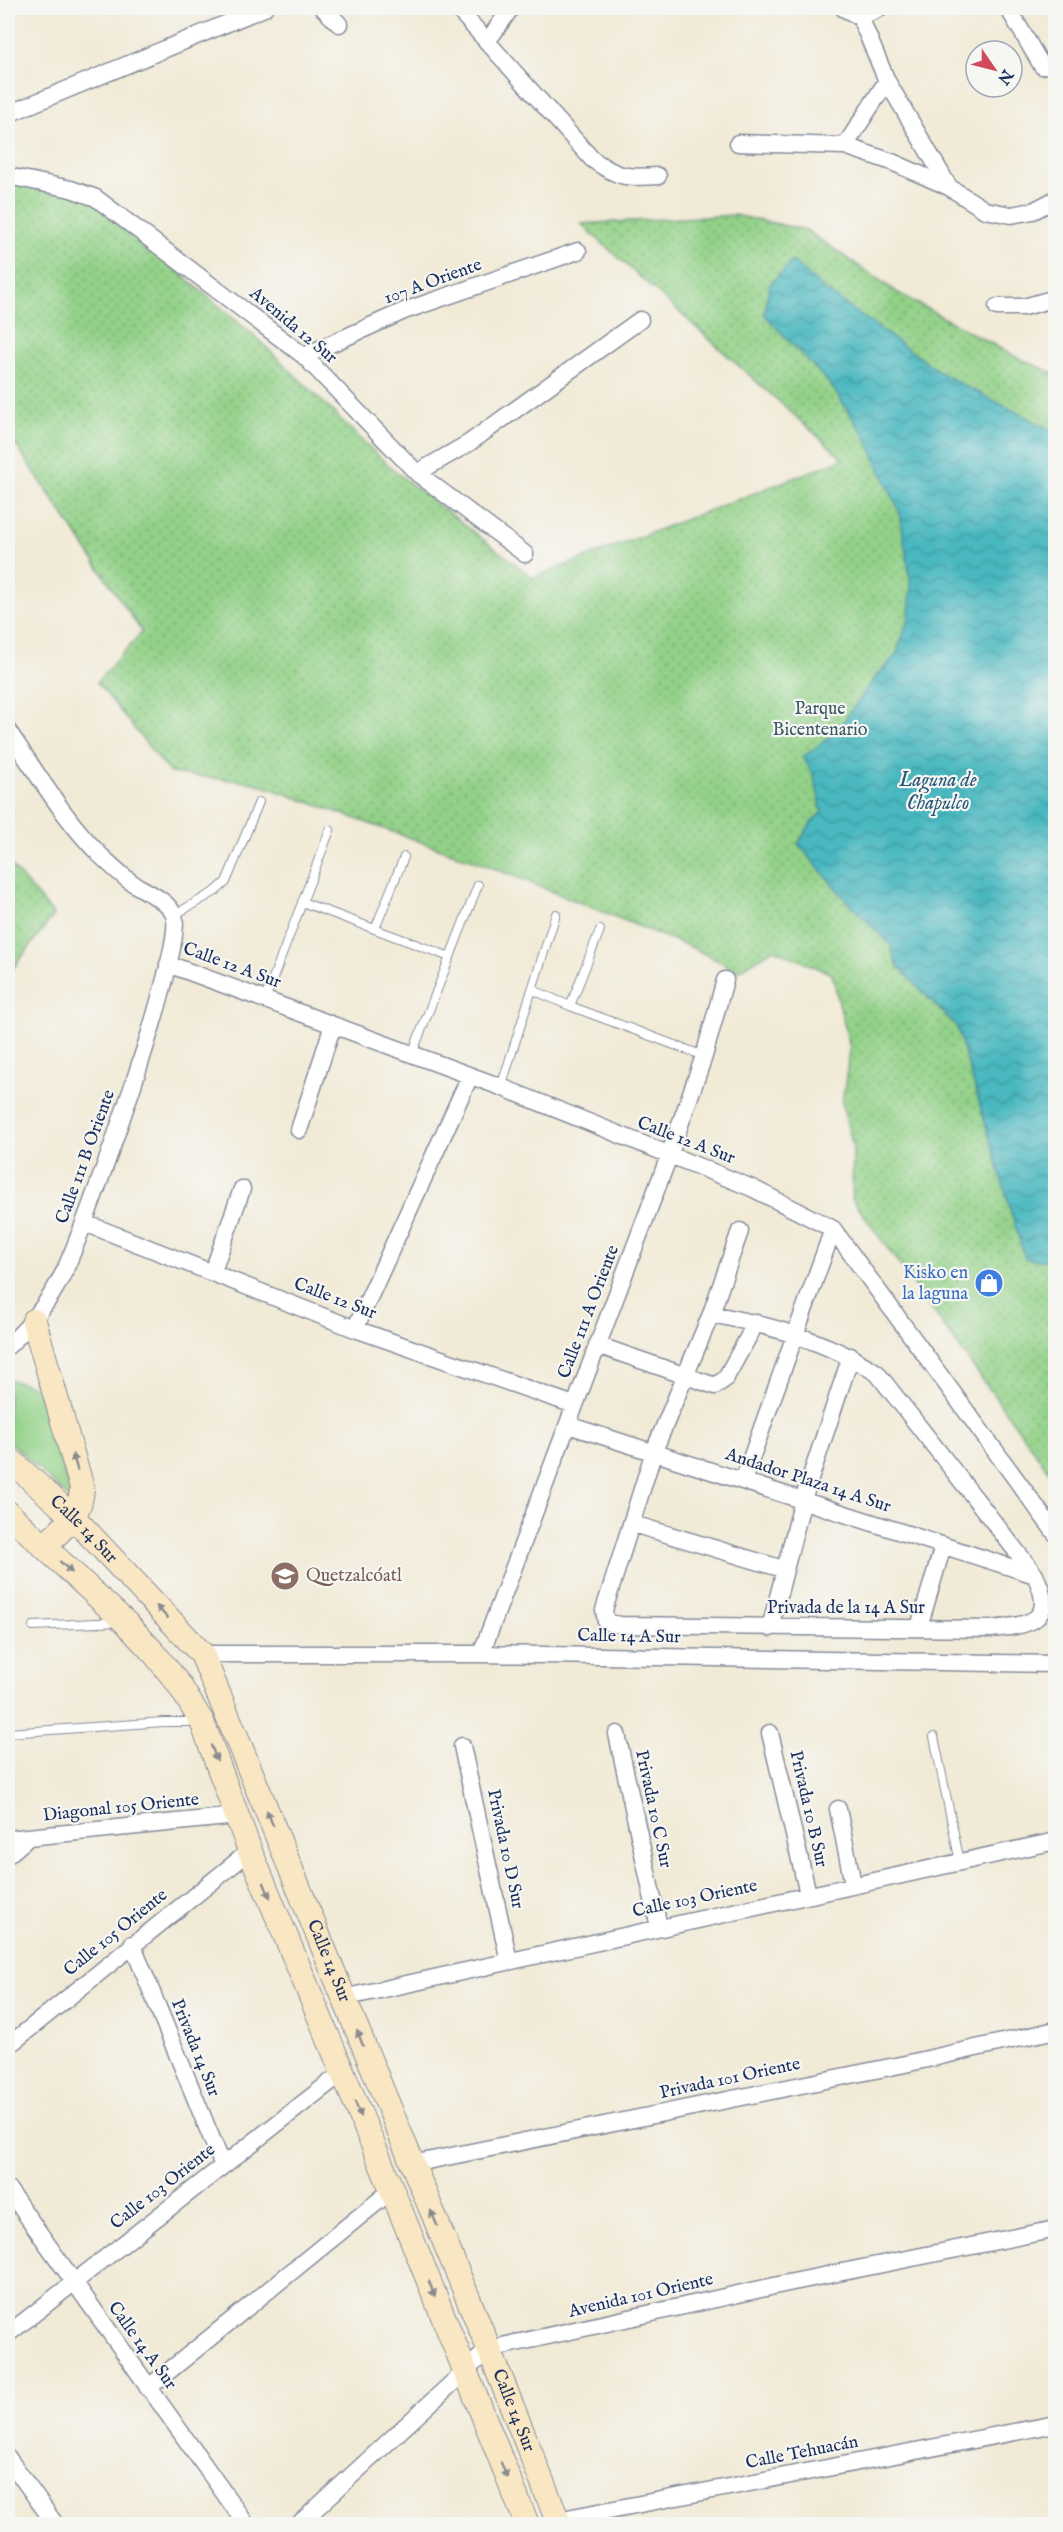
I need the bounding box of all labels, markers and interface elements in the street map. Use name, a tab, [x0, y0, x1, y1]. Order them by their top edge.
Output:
north arrow	[964, 39, 1024, 99]
text: N	[992, 64, 1017, 88]
street label: 107 A Oriente	[381, 254, 485, 310]
street label: Avenida 12 Sur	[244, 282, 342, 370]
park label: Parque Bicentenario	[772, 698, 868, 742]
water label: Laguna de Chapulco	[898, 768, 977, 816]
street label: Calle 12 A Sur	[180, 938, 285, 995]
street label: Calle 111 B Oriente	[51, 1087, 121, 1227]
street label: Calle 12 A Sur	[634, 1112, 739, 1170]
street label: Calle 111 A Oriente	[553, 1242, 625, 1382]
place label: Kisko en la laguna	[902, 1262, 968, 1306]
shop icon: Kisko en la laguna	[973, 1267, 1005, 1299]
street label: Calle 12 Sur	[290, 1273, 380, 1325]
street label: Andador Plaza 14 A Sur	[721, 1443, 894, 1519]
one-way arrow	[70, 1453, 79, 1471]
street label: Calle 14 Sur	[45, 1490, 123, 1569]
one-way arrow	[59, 1559, 73, 1573]
school or university icon: Quetzalcóatl	[269, 1560, 301, 1592]
place label: Quetzalcóatl	[306, 1565, 402, 1588]
street label: Privada de la 14 A Sur	[767, 1597, 925, 1620]
one-way arrow	[155, 1604, 169, 1619]
street label: Calle 14 A Sur	[577, 1625, 681, 1649]
one-way arrow	[210, 1744, 220, 1762]
street label: Privada 10 C Sur	[629, 1748, 677, 1871]
street label: Privada 10 B Sur	[783, 1748, 833, 1870]
street label: Privada 10 D Sur	[481, 1787, 529, 1911]
street label: Diagonal 105 Oriente	[42, 1788, 200, 1828]
one-way arrow	[265, 1809, 274, 1827]
street label: Calle 103 Oriente	[630, 1875, 760, 1923]
one-way arrow	[263, 1881, 272, 1899]
street label: Calle 105 Oriente	[59, 1884, 173, 1982]
street label: Calle 14 Sur	[301, 1916, 356, 2006]
street label: Privada 14 Sur	[165, 1996, 225, 2101]
one-way arrow	[355, 2028, 365, 2046]
street label: Privada 101 Oriente	[658, 2053, 802, 2105]
one-way arrow	[353, 2100, 363, 2118]
street label: Calle 103 Oriente	[106, 2139, 220, 2235]
one-way arrow	[429, 2209, 438, 2227]
street label: Avenida 101 Oriente	[565, 2268, 716, 2324]
one-way arrow	[428, 2280, 438, 2298]
street label: Calle 14 A Sur	[102, 2297, 182, 2395]
street label: Calle 14 Sur	[487, 2366, 541, 2456]
street label: Calle Tehuacán	[744, 2431, 861, 2475]
one-way arrow	[499, 2462, 509, 2480]

